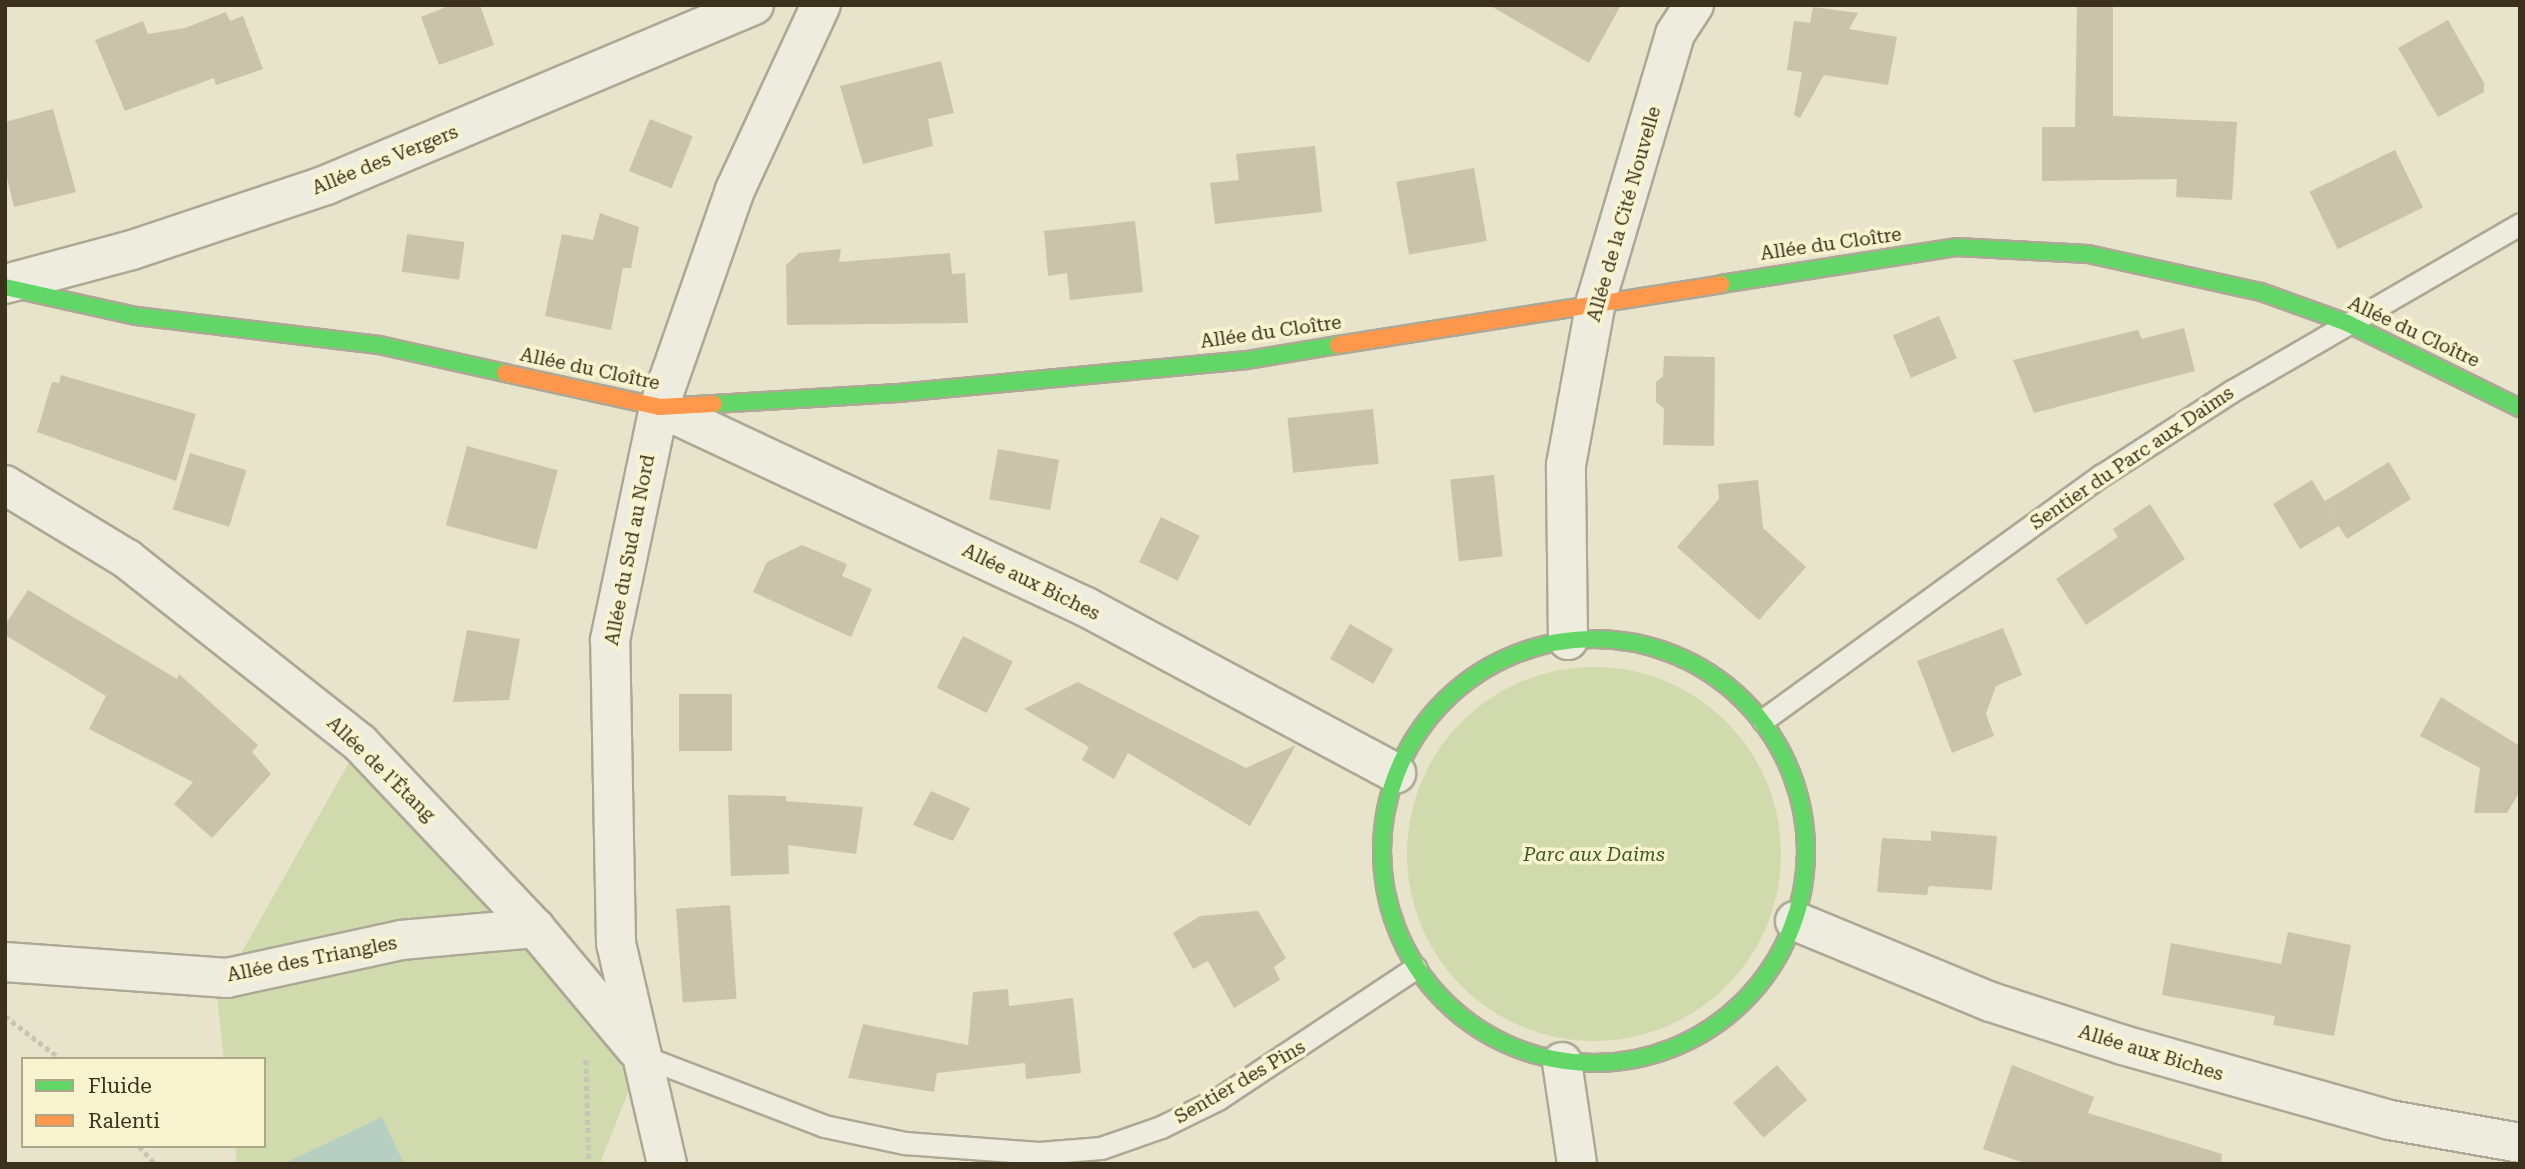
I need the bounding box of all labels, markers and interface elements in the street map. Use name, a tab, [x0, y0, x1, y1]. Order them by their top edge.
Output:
street label: Allée de la Cité Nouvelle	[1582, 104, 1666, 324]
street label: Allée des Vergers	[309, 120, 461, 200]
street label: Allée du Cloître	[1759, 223, 1903, 265]
street label: Allée du Cloître	[2345, 292, 2483, 372]
street label: Allée du Cloître	[1199, 311, 1343, 353]
street label: Allée du Cloître	[518, 343, 662, 395]
street label: Sentier du Parc aux Daims	[2026, 381, 2238, 535]
street label: Allée du Sud au Nord	[600, 453, 660, 647]
street label: Allée aux Biches	[959, 539, 1103, 625]
street label: Allée de l'Étang	[322, 712, 440, 826]
park label: Parc aux Daims	[1523, 844, 1665, 866]
street label: Allée des Triangles	[225, 931, 399, 987]
street label: Allée aux Biches	[2076, 1020, 2226, 1086]
street label: Sentier des Pins	[1171, 1035, 1309, 1129]
legend	[21, 1057, 266, 1148]
text: Fluide	[88, 1074, 152, 1098]
text: Ralenti	[88, 1109, 160, 1133]

